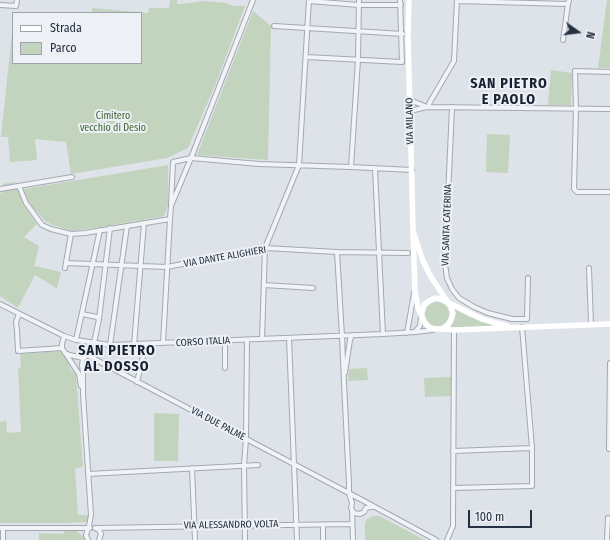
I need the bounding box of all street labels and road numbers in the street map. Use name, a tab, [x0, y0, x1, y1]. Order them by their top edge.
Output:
street label: VIA MILANO	[404, 97, 416, 145]
street label: VIA SANTA CATERINA	[440, 184, 454, 266]
street label: VIA DANTE ALIGHIERI	[183, 244, 267, 270]
street label: CORSO ITALIA	[175, 335, 231, 349]
street label: VIA DUE PALME	[189, 405, 247, 443]
street label: VIA ALESSANDRO VOLTA	[184, 518, 278, 532]

